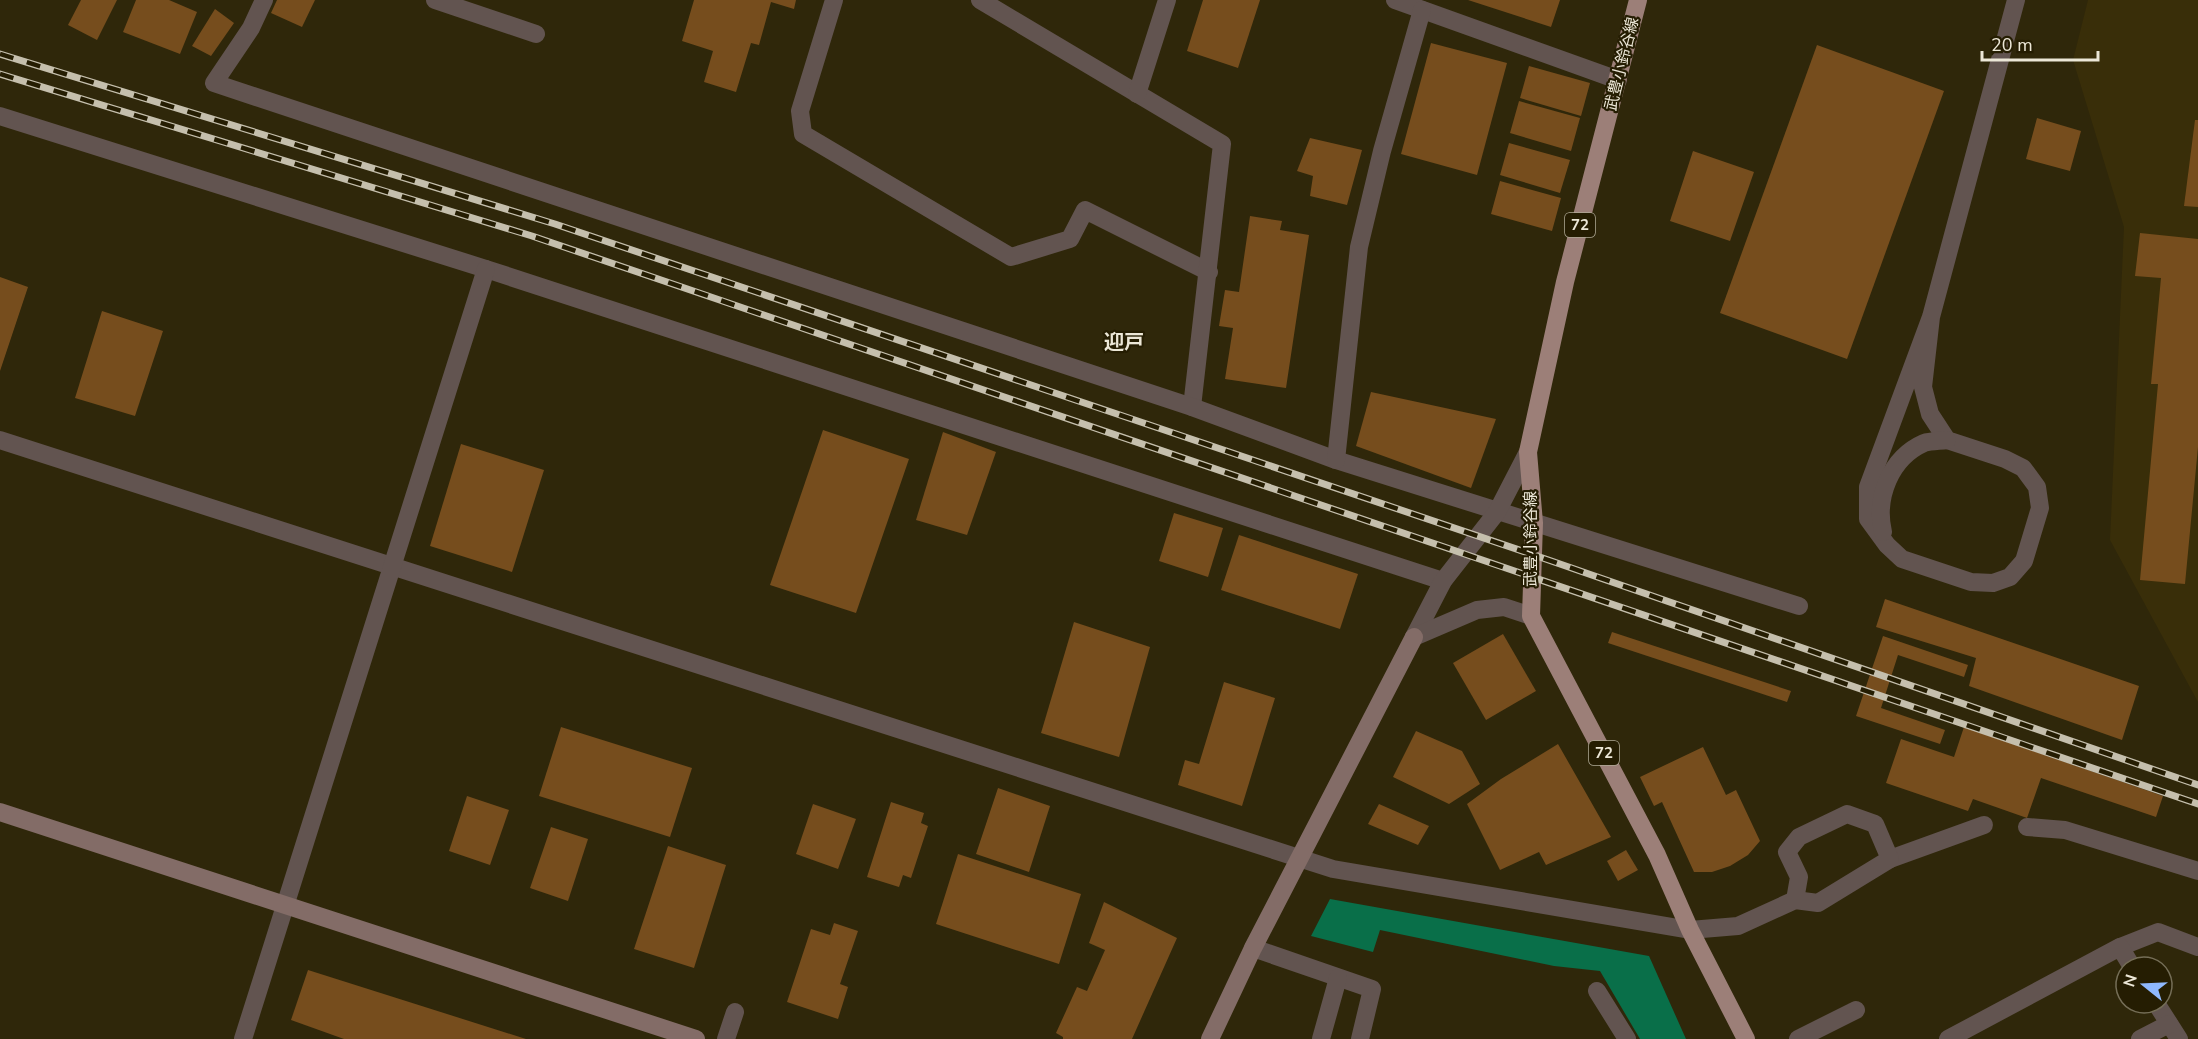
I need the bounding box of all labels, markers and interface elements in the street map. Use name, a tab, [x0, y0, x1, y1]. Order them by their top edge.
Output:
street label: 武豊小鈴谷線	[1600, 15, 1644, 113]
scale bar	[1982, 24, 2098, 62]
text: 20 m	[1991, 33, 2033, 57]
road number: 72	[1565, 213, 1595, 237]
district label: 迎戸	[1104, 329, 1144, 356]
street label: 武豊小鈴谷線	[1520, 491, 1542, 587]
road number: 72	[1589, 741, 1619, 765]
north arrow	[2114, 955, 2174, 1015]
text: N	[2118, 972, 2143, 990]

